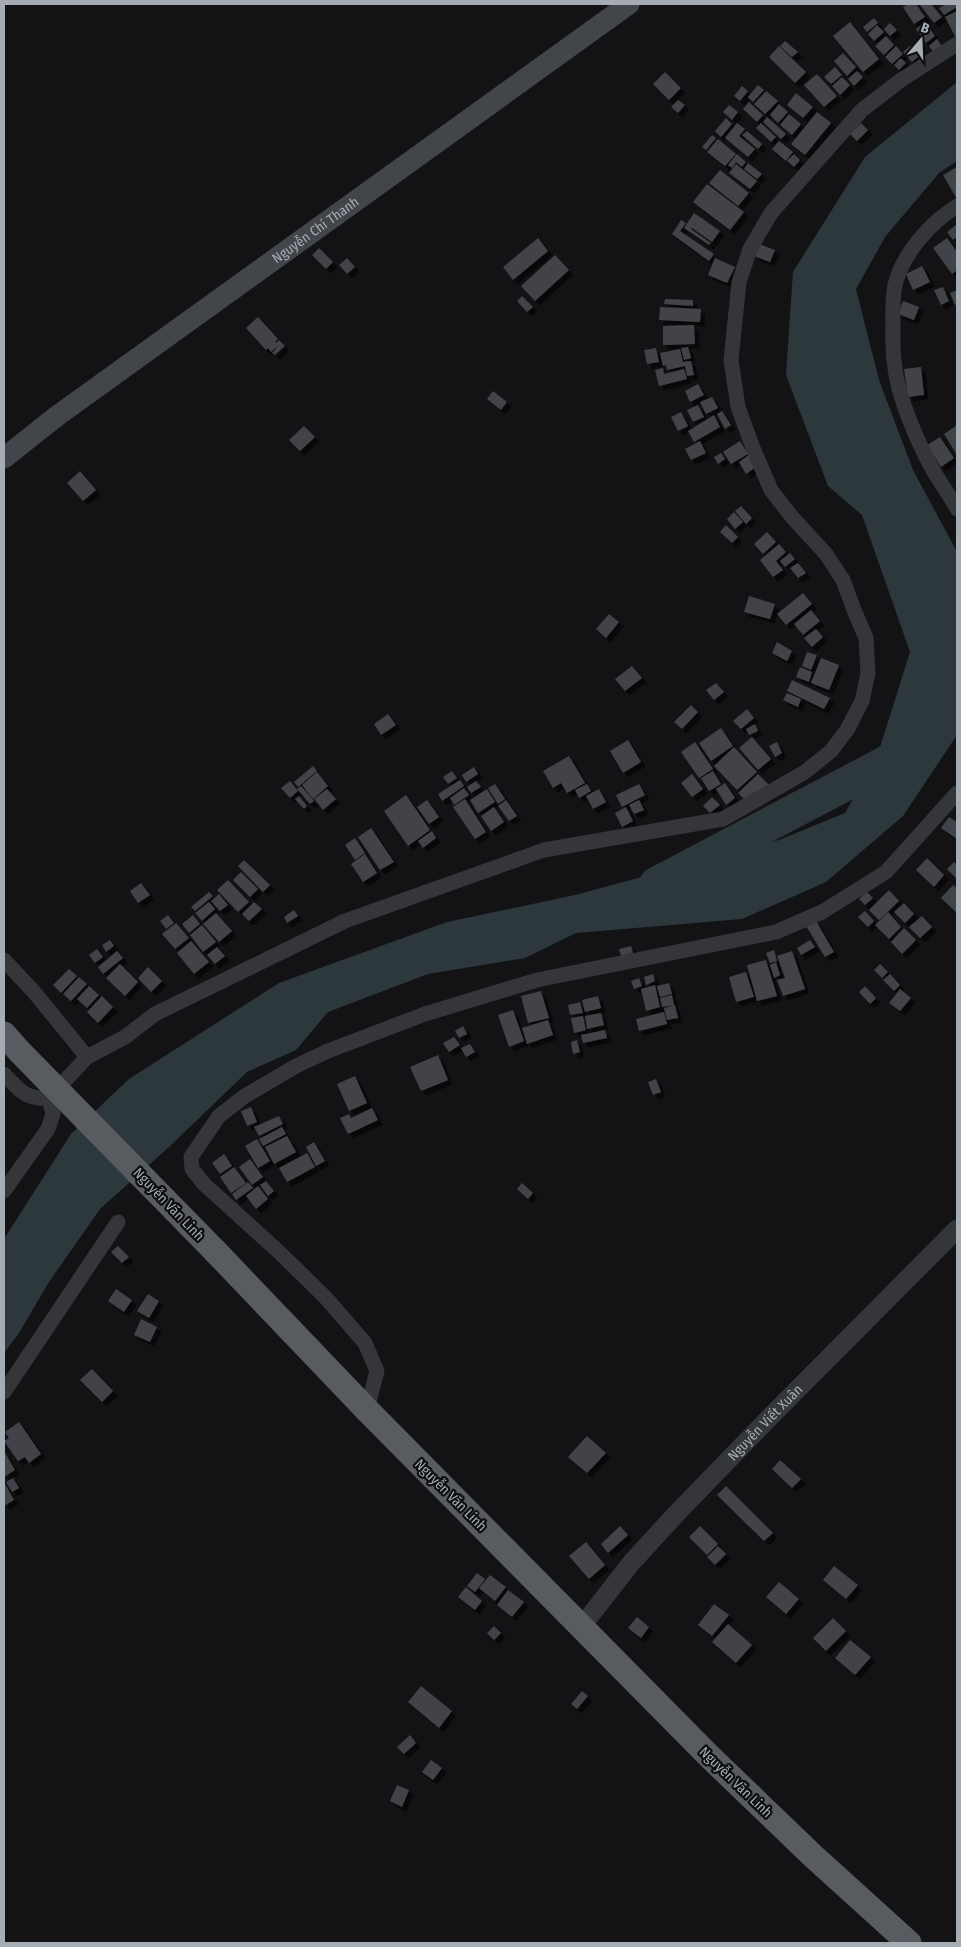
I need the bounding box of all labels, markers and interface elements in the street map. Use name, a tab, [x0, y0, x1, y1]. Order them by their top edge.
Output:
north arrow	[896, 15, 946, 65]
text: B	[919, 19, 932, 38]
street label: Nguyễn Chí Thanh	[269, 193, 362, 267]
street label: Nguyễn Văn Linh	[130, 1164, 208, 1244]
street label: Nguyễn Viết Xuân	[724, 1381, 806, 1464]
street label: Nguyễn Văn Linh	[411, 1456, 490, 1535]
street label: Nguyễn Văn Linh	[696, 1743, 776, 1821]

